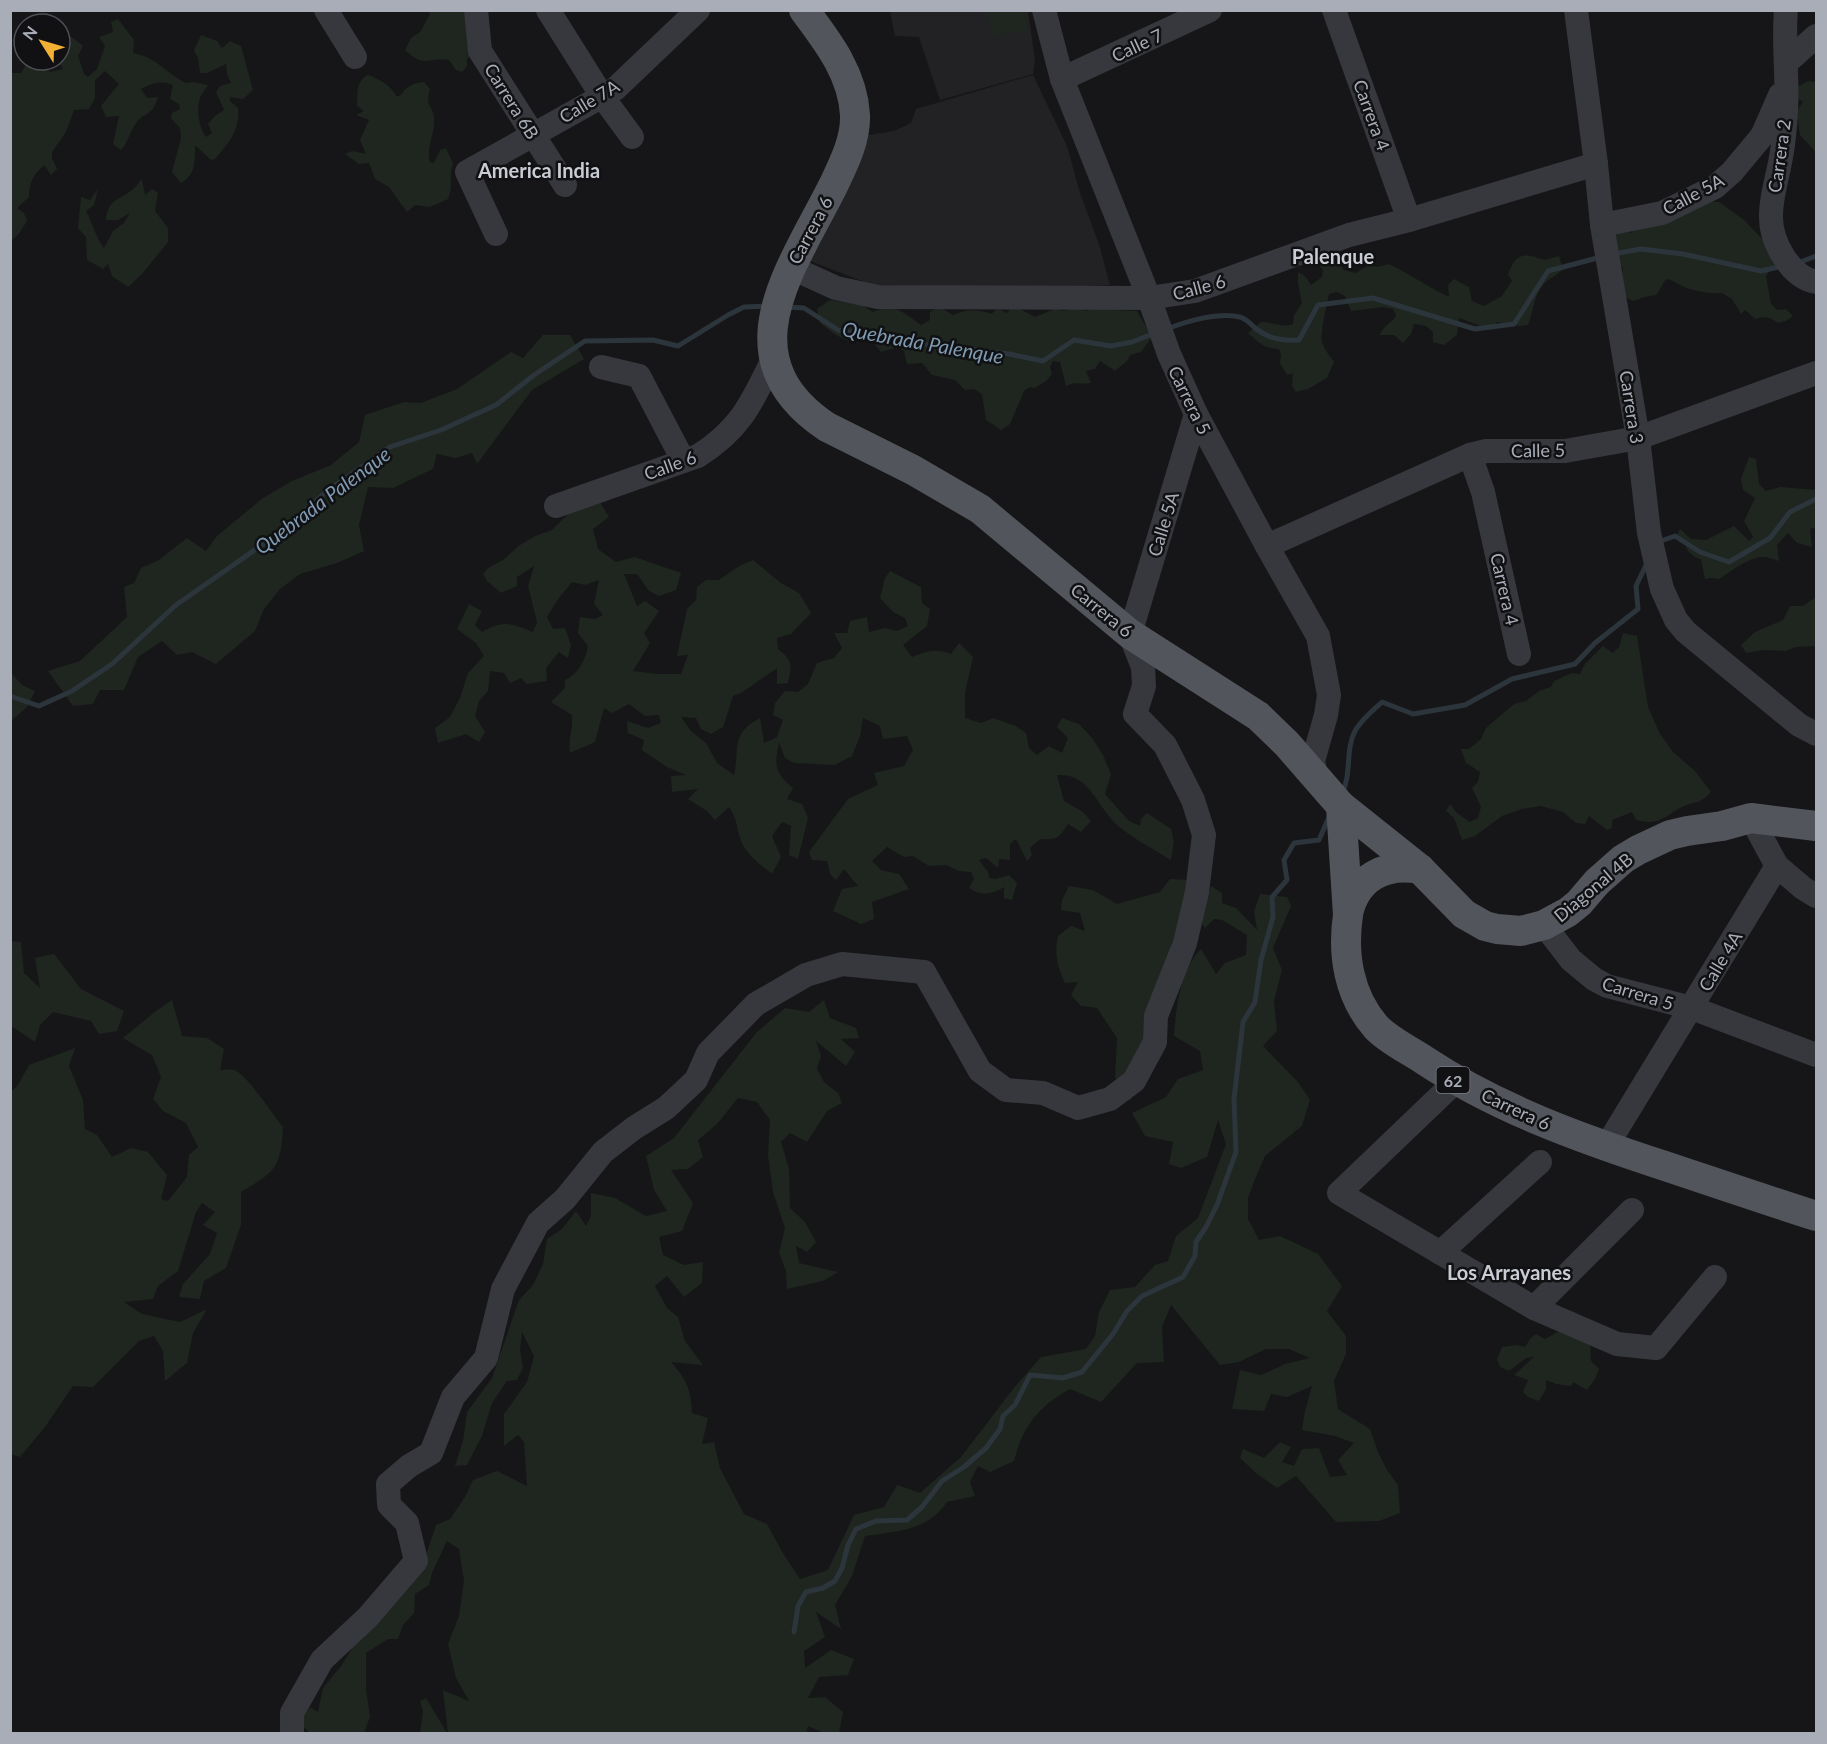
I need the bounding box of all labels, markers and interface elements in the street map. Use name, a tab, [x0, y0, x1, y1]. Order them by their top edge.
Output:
north arrow	[12, 12, 72, 72]
text: N	[18, 22, 41, 43]
street label: Calle 7	[1108, 24, 1166, 66]
street label: Carrera 6B	[480, 59, 544, 143]
street label: Calle 7A	[555, 74, 624, 127]
street label: Carrera 4	[1349, 77, 1395, 153]
street label: Carrera 2	[1763, 118, 1795, 194]
district label: America India	[477, 158, 600, 182]
street label: Calle 5A	[1659, 168, 1728, 219]
street label: Carrera 6	[783, 192, 837, 268]
district label: Palenque	[1292, 244, 1375, 268]
street label: Calle 6	[1170, 269, 1228, 305]
water label: Quebrada Palenque	[841, 316, 1005, 368]
street label: Carrera 5	[1164, 362, 1216, 438]
street label: Carrera 3	[1615, 369, 1649, 445]
street label: Calle 5	[1511, 439, 1565, 461]
water label: Quebrada Palenque	[250, 441, 394, 559]
street label: Calle 6	[641, 445, 699, 485]
street label: Calle 5A	[1143, 488, 1183, 559]
street label: Carrera 4	[1486, 551, 1524, 627]
street label: Carrera 6	[1066, 578, 1138, 642]
street label: Diagonal 4B	[1549, 848, 1637, 926]
street label: Calle 4A	[1694, 926, 1747, 995]
street label: Carrera 5	[1600, 972, 1676, 1014]
road number: 62	[1436, 1067, 1470, 1093]
street label: Carrera 6	[1478, 1083, 1554, 1135]
district label: Los Arrayanes	[1447, 1260, 1571, 1284]

